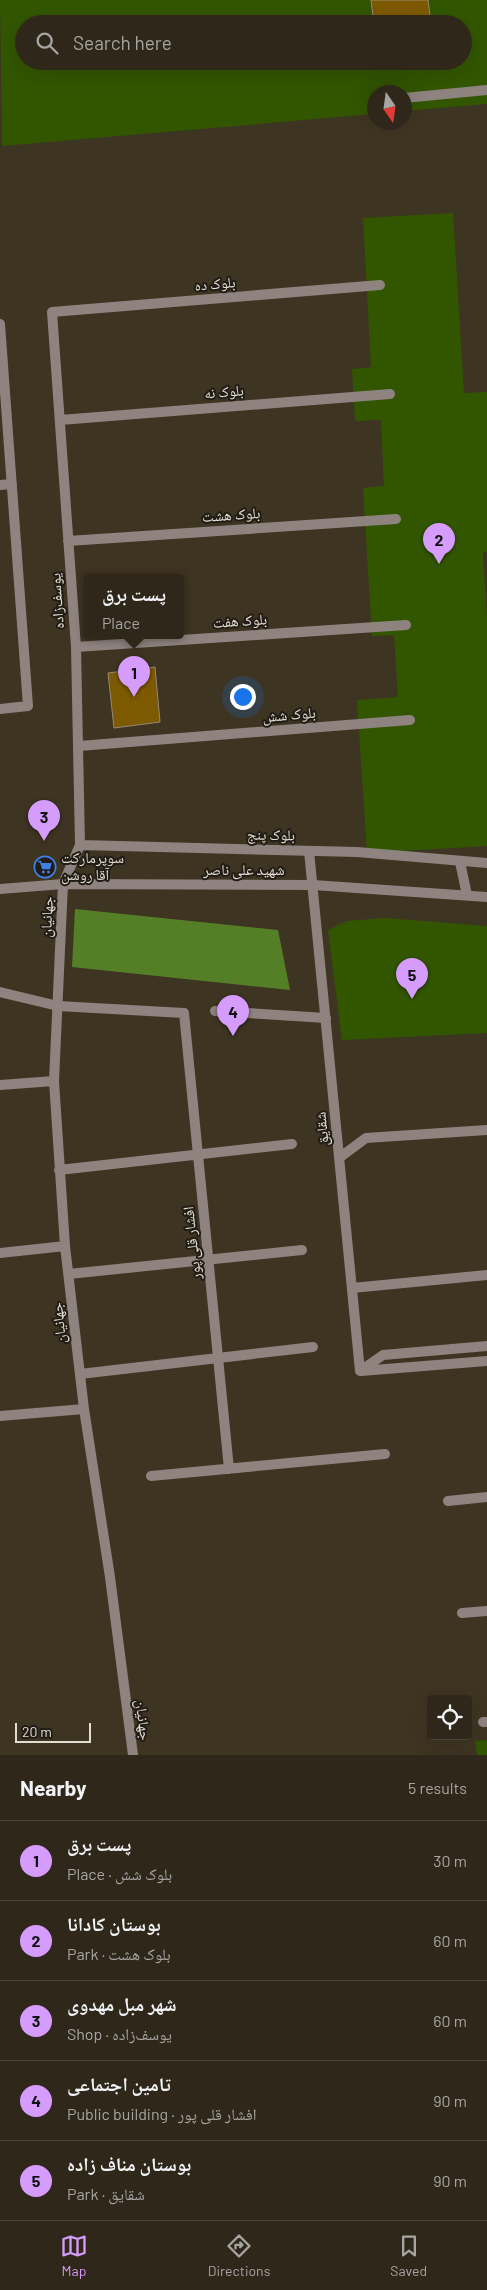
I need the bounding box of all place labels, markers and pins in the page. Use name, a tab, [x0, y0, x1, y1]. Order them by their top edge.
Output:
pin: 2	[423, 523, 455, 564]
pin: 1	[118, 656, 150, 697]
pin: 3	[28, 800, 60, 841]
place label: سوپرمارکت آقا روشن	[61, 848, 124, 885]
supermarket icon: سوپرمارکت آقا روشن	[33, 855, 57, 879]
pin: 5	[396, 958, 428, 999]
pin: 4	[217, 995, 249, 1036]

